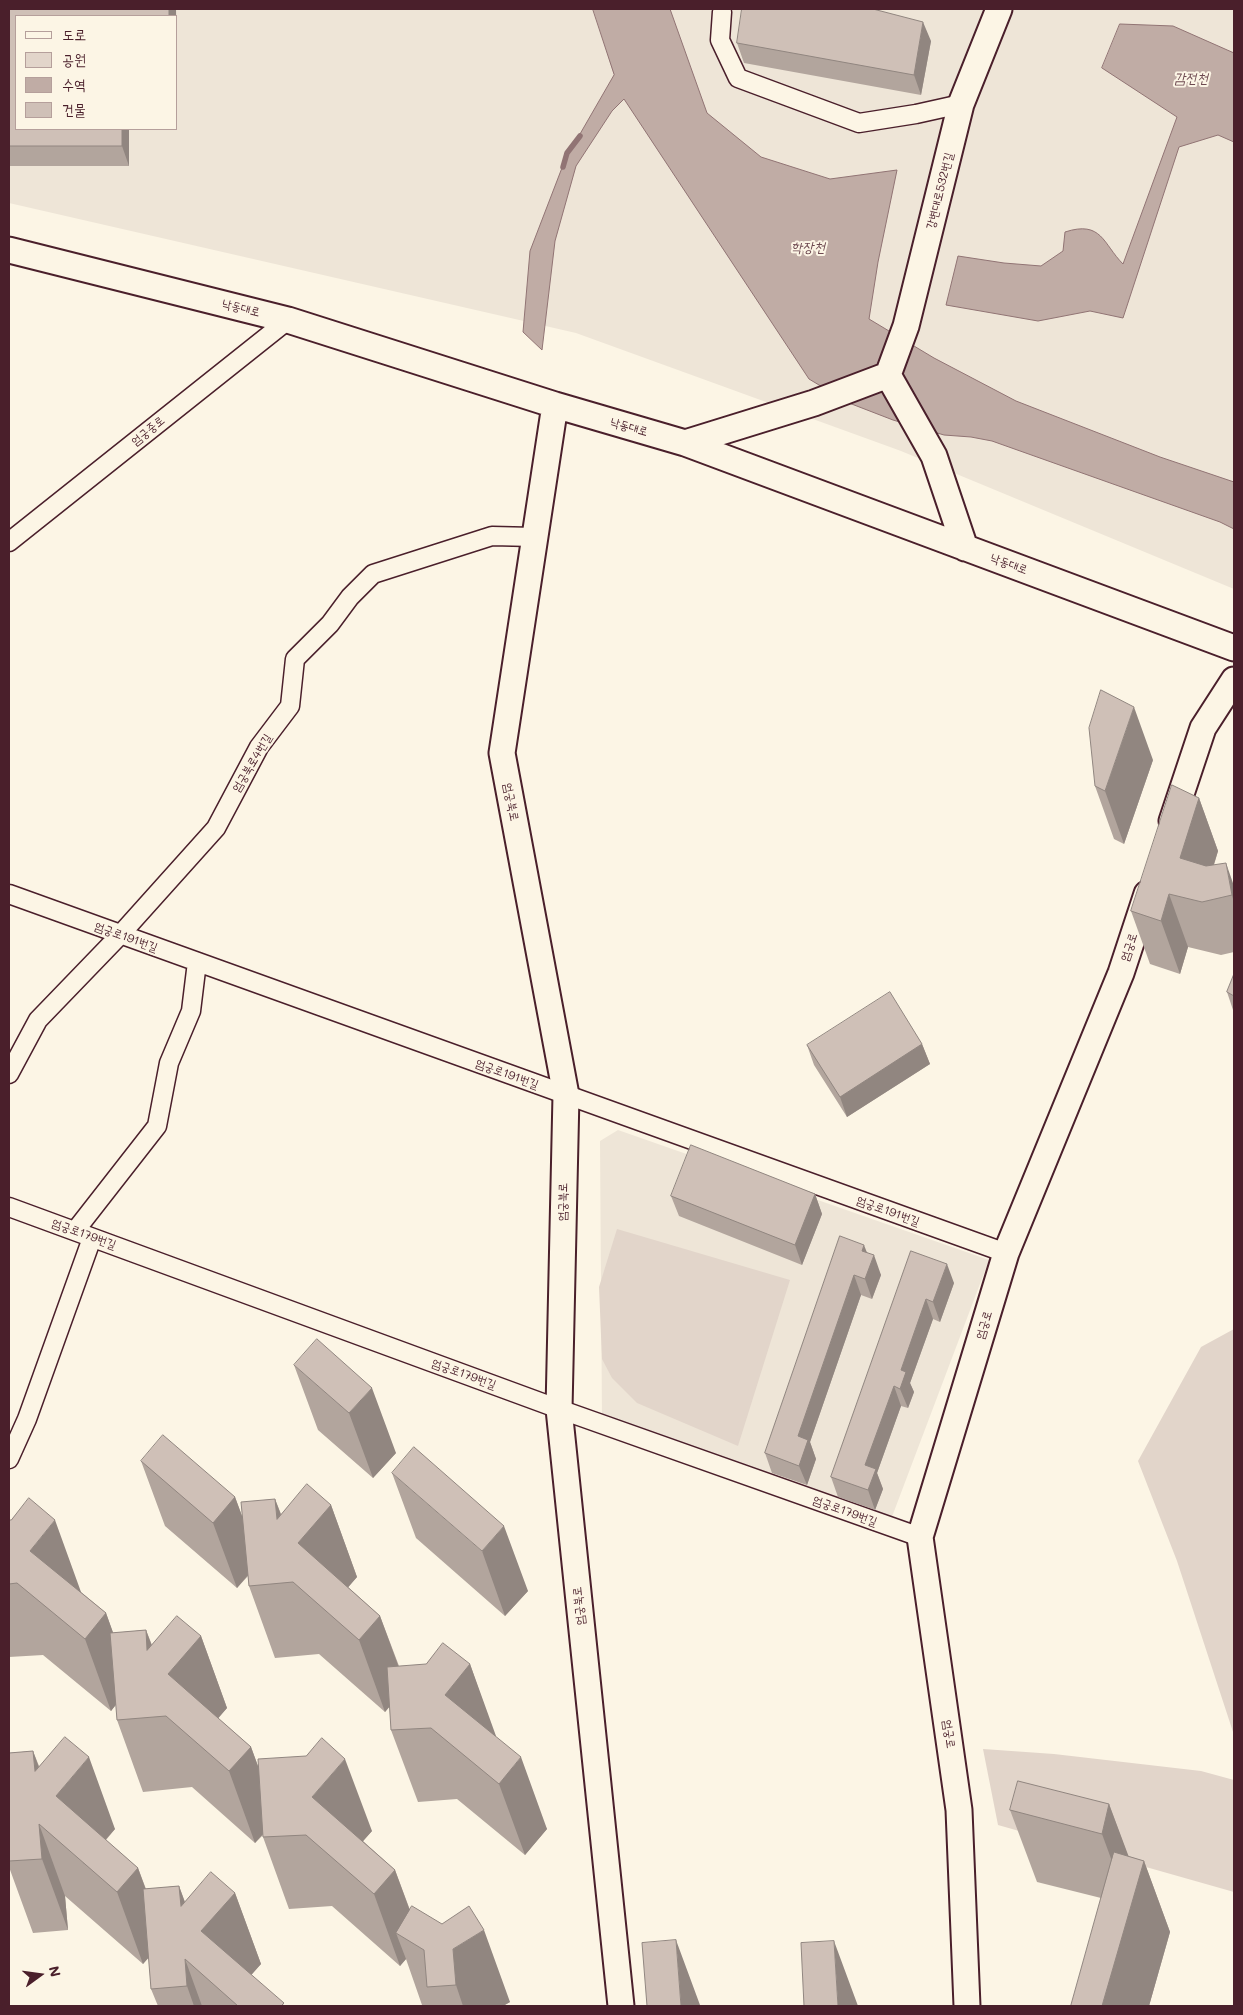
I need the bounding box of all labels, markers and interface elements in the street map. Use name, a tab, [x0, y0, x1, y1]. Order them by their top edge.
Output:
legend	[15, 15, 178, 130]
text: 도로	[62, 24, 86, 44]
text: 공원	[62, 49, 86, 69]
water label: 감전천	[1174, 71, 1208, 87]
text: 수역	[62, 74, 86, 94]
text: 건물	[62, 99, 86, 119]
street label: 강변대로532번길	[924, 151, 956, 231]
water label: 학장천	[791, 240, 825, 256]
street label: 낙동대로	[221, 296, 261, 320]
street label: 엄궁중로	[128, 413, 168, 449]
street label: 낙동대로	[608, 415, 650, 439]
street label: 낙동대로	[988, 551, 1030, 577]
street label: 엄궁북로4번길	[229, 731, 275, 795]
street label: 엄궁북로	[500, 782, 522, 822]
street label: 엄궁로191번길	[92, 919, 160, 955]
street label: 엄궁로	[1117, 931, 1141, 963]
street label: 엄궁로191번길	[473, 1056, 541, 1092]
street label: 엄궁북로	[555, 1183, 571, 1221]
street label: 엄궁로191번길	[854, 1193, 922, 1229]
street label: 엄궁로179번길	[50, 1216, 118, 1252]
street label: 엄궁로	[973, 1309, 995, 1341]
street label: 엄궁로179번길	[430, 1356, 498, 1392]
street label: 엄궁로179번길	[811, 1493, 879, 1529]
street label: 엄궁북로	[570, 1586, 588, 1626]
street label: 엄궁로	[940, 1719, 958, 1749]
north arrow	[15, 1950, 65, 2000]
text: N	[45, 1964, 66, 1979]

